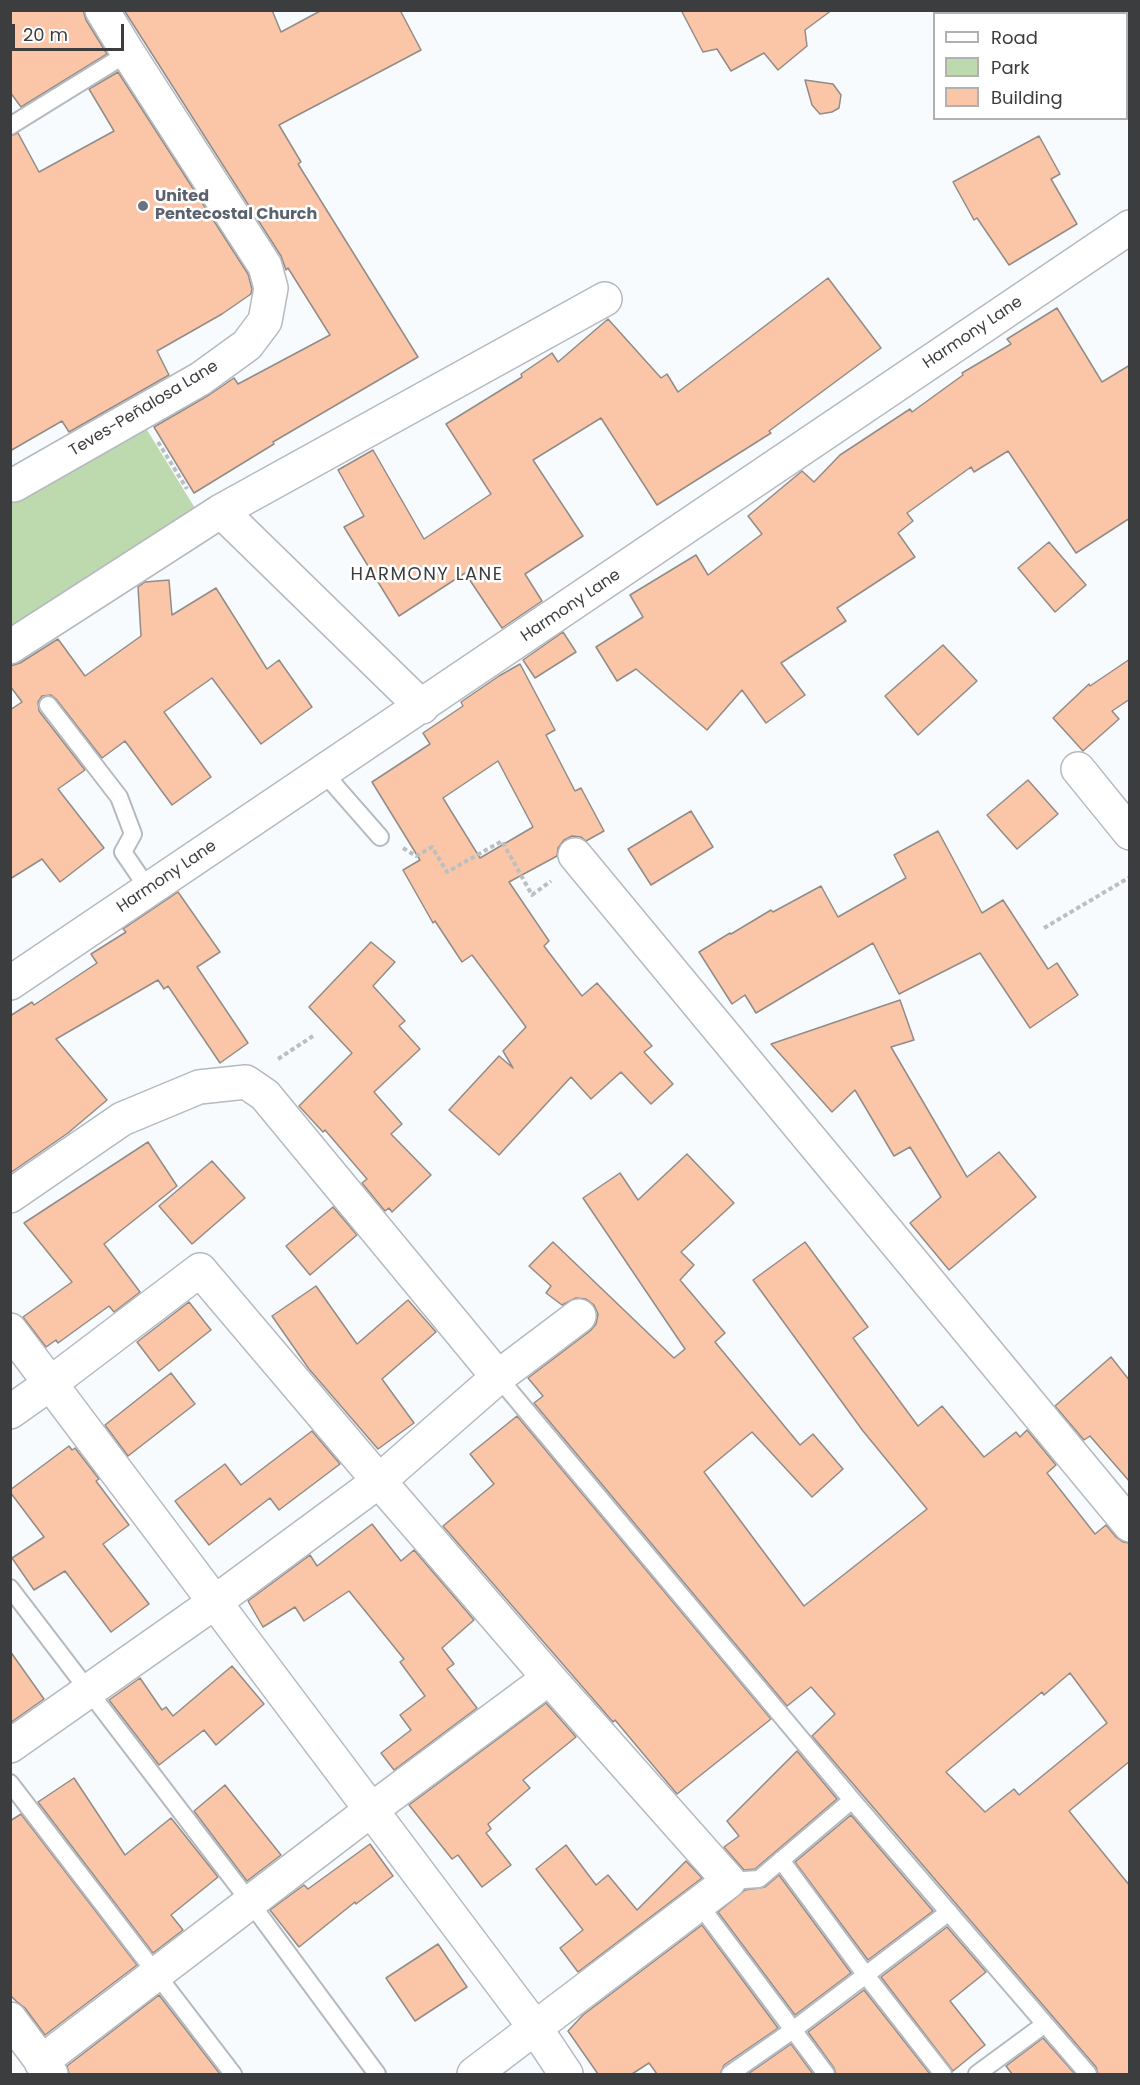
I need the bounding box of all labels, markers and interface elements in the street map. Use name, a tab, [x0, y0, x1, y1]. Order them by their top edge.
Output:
scale bar	[15, 12, 128, 50]
legend	[933, 12, 1128, 120]
text: 20 m	[23, 22, 68, 47]
text: Road	[991, 25, 1038, 50]
text: Park	[991, 55, 1030, 80]
text: Building	[991, 85, 1063, 110]
place label: United Pentecostal Church	[155, 187, 317, 225]
marker: United Pentecostal Church	[136, 199, 150, 213]
street label: Harmony Lane	[920, 293, 1026, 373]
street label: Teves-Peñalosa Lane	[66, 357, 222, 461]
district label: HARMONY LANE	[351, 564, 503, 586]
street label: Harmony Lane	[518, 566, 624, 646]
street label: Harmony Lane	[114, 837, 220, 917]

